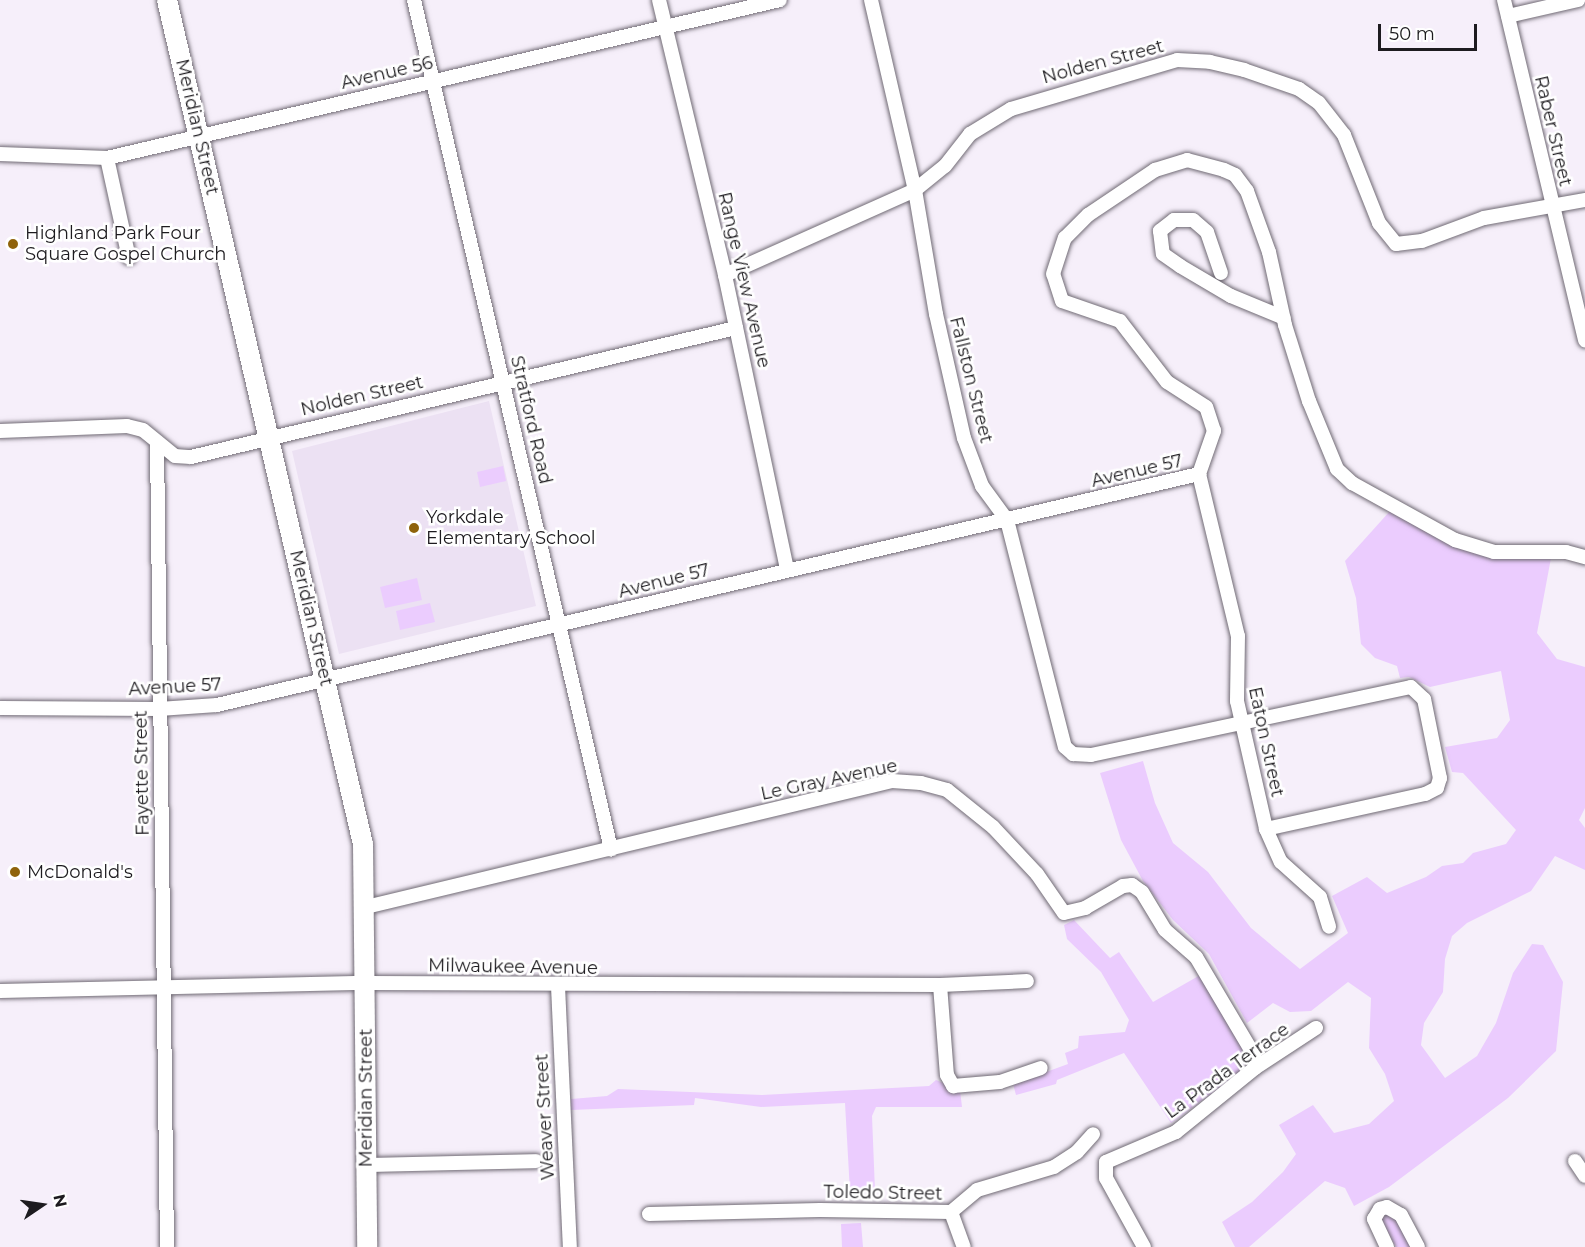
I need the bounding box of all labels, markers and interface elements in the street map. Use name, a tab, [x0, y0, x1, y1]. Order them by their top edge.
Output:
scale bar	[1381, 12, 1480, 50]
text: 50 m	[1389, 23, 1435, 45]
street label: Nolden Street	[1040, 35, 1166, 89]
street label: Avenue 56	[339, 52, 435, 94]
street label: Meridian Street	[171, 57, 223, 197]
street label: Raber Street	[1530, 74, 1576, 188]
street label: Range View Avenue	[713, 190, 775, 370]
place label: Highland Park Four Square Gospel Church	[25, 223, 226, 266]
marker: Highland Park Four Square Gospel Church	[6, 237, 20, 251]
street label: Fallston Street	[945, 314, 997, 446]
street label: Stratford Road	[506, 354, 556, 486]
street label: Nolden Street	[299, 371, 425, 421]
street label: Avenue 57	[1089, 450, 1185, 492]
place label: Yorkdale Elementary School	[426, 507, 596, 550]
marker: Yorkdale Elementary School	[407, 521, 421, 535]
street label: Meridian Street	[285, 548, 337, 688]
street label: Avenue 57	[616, 559, 712, 603]
street label: Avenue 57	[128, 674, 222, 700]
street label: Eaton Street	[1244, 685, 1288, 799]
street label: Fayette Street	[130, 710, 154, 836]
street label: Le Gray Avenue	[759, 755, 899, 805]
place label: McDonald's	[27, 861, 133, 883]
marker: McDonald's	[8, 865, 22, 879]
street label: Milwaukee Avenue	[428, 955, 598, 979]
street label: La Prada Terrace	[1161, 1019, 1293, 1123]
street label: Meridian Street	[355, 1029, 377, 1167]
street label: Weaver Street	[531, 1053, 559, 1181]
north arrow	[12, 1175, 72, 1235]
street label: Toledo Street	[823, 1181, 943, 1205]
text: N	[49, 1192, 71, 1209]

